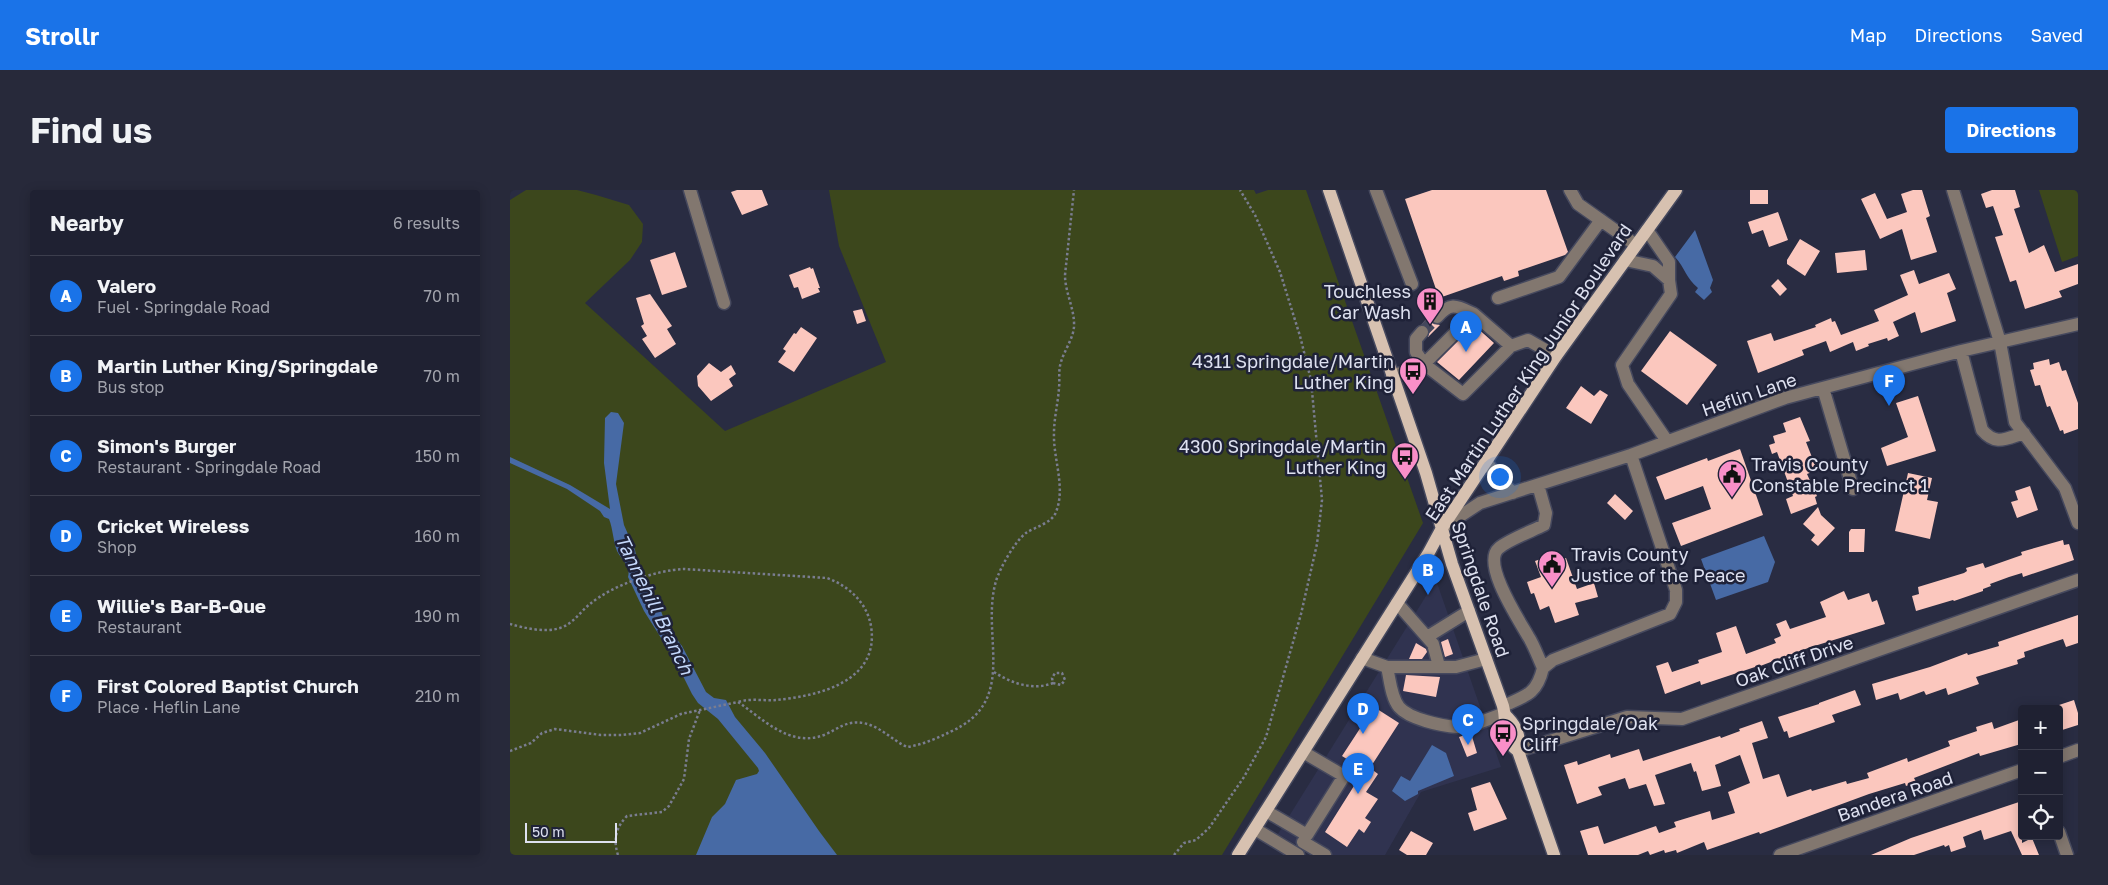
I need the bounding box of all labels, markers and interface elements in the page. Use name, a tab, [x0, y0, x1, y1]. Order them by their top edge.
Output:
text: Strollr	[25, 21, 99, 50]
text: Map	[1850, 24, 1886, 46]
text: Directions	[1914, 24, 2002, 46]
text: Saved	[2030, 24, 2083, 46]
button: Directions	[1945, 107, 2078, 153]
text: Find us	[30, 109, 152, 151]
text: Nearby	[50, 210, 124, 236]
text: 6 results	[393, 213, 460, 233]
street label: East Martin Luther King Junior Boulevard	[1420, 219, 1636, 525]
text: Valero	[97, 274, 156, 297]
place label: Touchless Car Wash	[1324, 280, 1411, 323]
text: A	[60, 286, 72, 306]
text: 70 m	[423, 286, 460, 306]
building icon: Touchless Car Wash	[1415, 286, 1445, 325]
text: Fuel · Springdale Road	[97, 297, 270, 317]
pin: A	[1450, 311, 1482, 352]
place label: 4311 Springdale/Martin Luther King	[1192, 350, 1394, 393]
text: Martin Luther King/Springdale	[97, 354, 378, 377]
bus stop icon: 4311 Springdale/Martin Luther King	[1398, 356, 1428, 395]
pin: F	[1873, 365, 1905, 406]
text: B	[60, 366, 72, 386]
text: 70 m	[423, 366, 460, 386]
street label: Heflin Lane	[1699, 368, 1799, 420]
text: Bus stop	[97, 377, 164, 397]
text: Simon's Burger	[97, 434, 236, 457]
place label: 4300 Springdale/Martin Luther King	[1179, 435, 1386, 478]
bus stop icon: 4300 Springdale/Martin Luther King	[1390, 441, 1420, 480]
text: C	[60, 446, 72, 466]
text: 150 m	[415, 446, 460, 466]
place label: Travis County Constable Precinct 1	[1751, 453, 1929, 496]
text: Restaurant · Springdale Road	[97, 457, 321, 477]
public building icon: Travis County Constable Precinct 1	[1717, 459, 1747, 498]
your location	[1487, 464, 1513, 490]
text: Cricket Wireless	[97, 514, 249, 537]
street label: Springdale Road	[1447, 518, 1515, 660]
text: D	[60, 526, 72, 546]
text: 160 m	[414, 526, 460, 546]
water label: Tannehill Branch	[611, 530, 700, 679]
text: Shop	[97, 537, 137, 557]
place label: Travis County Justice of the Peace	[1571, 543, 1746, 586]
public building icon: Travis County Justice of the Peace	[1537, 549, 1567, 588]
pin: B	[1412, 554, 1444, 595]
text: Willie's Bar-B-Que	[97, 594, 266, 617]
text: E	[61, 606, 71, 626]
text: 190 m	[414, 606, 460, 626]
text: Restaurant	[97, 617, 182, 637]
street label: Oak Cliff Drive	[1732, 631, 1856, 691]
text: First Colored Baptist Church	[97, 674, 359, 697]
text: F	[61, 686, 71, 706]
text: 210 m	[415, 686, 460, 706]
pin: D	[1347, 693, 1379, 734]
text: Place · Heflin Lane	[97, 697, 240, 717]
pin: C	[1452, 704, 1484, 745]
map controls	[2018, 705, 2063, 840]
button: +	[2018, 705, 2063, 750]
place label: Springdale/Oak Cliff	[1522, 712, 1658, 755]
bus stop icon: Springdale/Oak Cliff	[1488, 718, 1518, 757]
button: −	[2018, 750, 2063, 795]
pin: E	[1342, 753, 1374, 794]
street label: Bandera Road	[1834, 766, 1956, 826]
button: locate	[2018, 795, 2063, 840]
scale bar	[525, 820, 618, 843]
text: 50 m	[532, 823, 565, 840]

